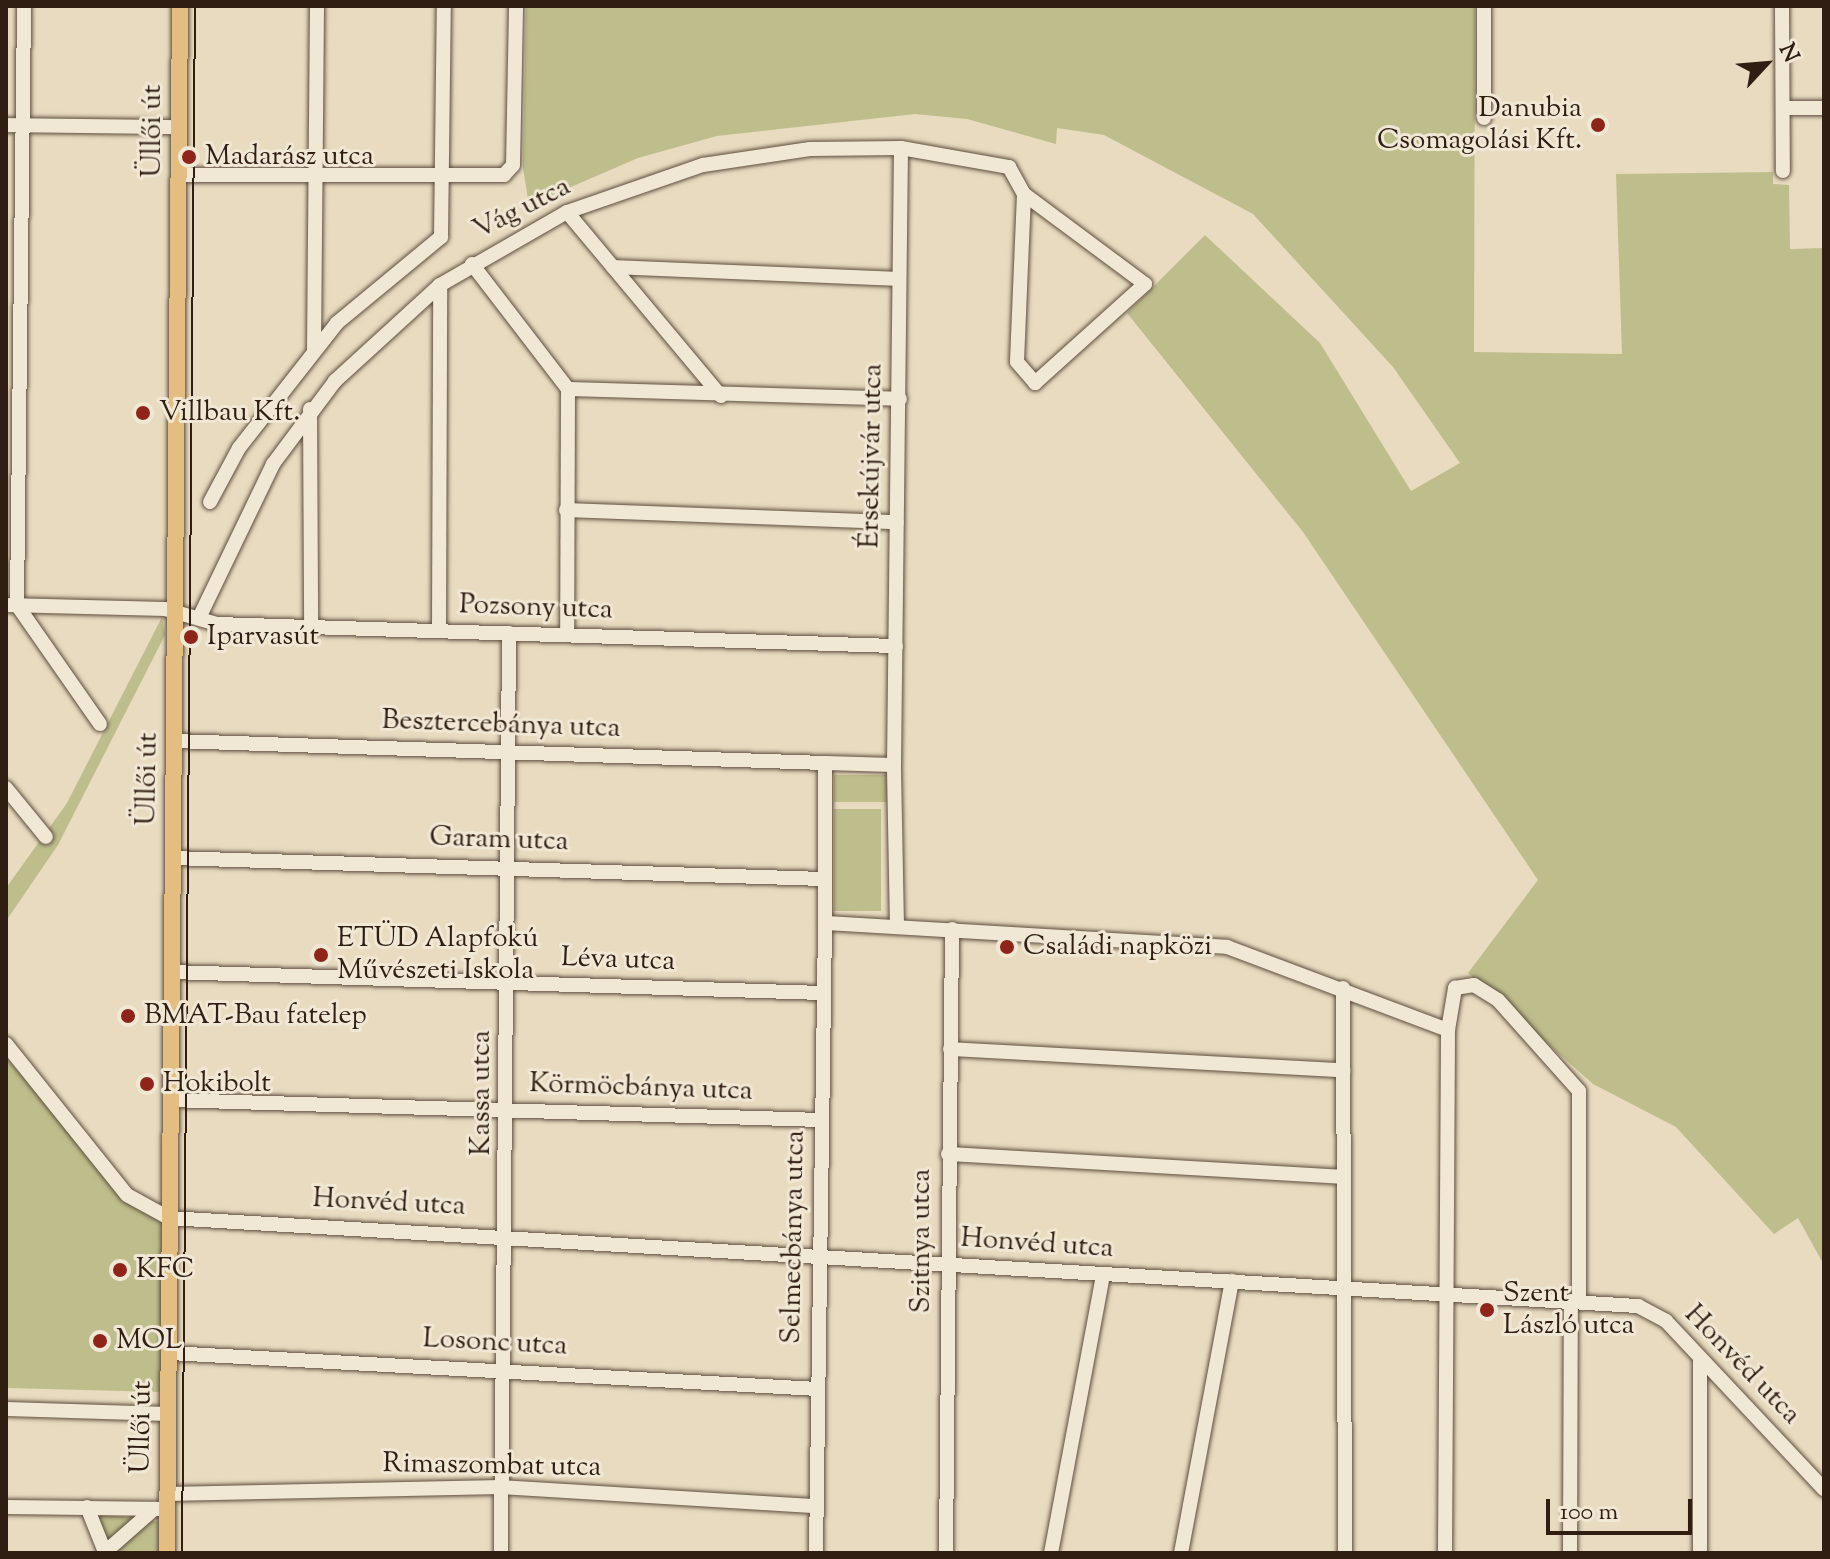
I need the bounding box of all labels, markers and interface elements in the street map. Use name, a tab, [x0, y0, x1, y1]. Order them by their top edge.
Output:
north arrow	[1726, 24, 1806, 104]
text: N	[1769, 39, 1806, 68]
street label: Üllői út	[136, 84, 170, 178]
place label: Danubia Csomagolási Kft.	[1377, 92, 1582, 158]
marker: Danubia Csomagolási Kft.	[1589, 116, 1607, 134]
place label: Madarász utca	[205, 140, 374, 174]
marker: Madarász utca	[180, 148, 198, 166]
street label: Vág utca	[468, 170, 576, 248]
street label: Érsekújvár utca	[854, 363, 890, 549]
place label: Villbau Kft.	[159, 396, 300, 430]
marker: Villbau Kft.	[134, 404, 152, 422]
street label: Pozsony utca	[459, 589, 613, 627]
place label: Iparvasút	[207, 620, 319, 654]
marker: Iparvasút	[182, 628, 200, 646]
street label: Besztercebánya utca	[381, 704, 621, 746]
street label: Üllői út	[130, 732, 166, 826]
street label: Garam utca	[429, 821, 569, 859]
place label: ETÜD Alapfokú Művészeti Iskola	[337, 922, 538, 988]
place label: Családi napközi	[1023, 930, 1212, 964]
marker: Családi napközi	[998, 938, 1016, 956]
street label: Léva utca	[560, 941, 676, 979]
marker: ETÜD Alapfokú Művészeti Iskola	[312, 946, 330, 964]
place label: BMAT-Bau fatelep	[144, 999, 367, 1033]
marker: BMAT-Bau fatelep	[119, 1007, 137, 1025]
street label: Kassa utca	[465, 1030, 499, 1156]
place label: Hokibolt	[163, 1067, 271, 1101]
street label: Körmöcbánya utca	[529, 1067, 753, 1109]
marker: Hokibolt	[138, 1075, 156, 1093]
street label: Selmecbánya utca	[775, 1130, 813, 1344]
street label: Szitnya utca	[905, 1169, 939, 1313]
street label: Honvéd utca	[312, 1182, 466, 1224]
street label: Honvéd utca	[959, 1222, 1115, 1266]
place label: KFC	[136, 1253, 194, 1287]
marker: KFC	[111, 1261, 129, 1279]
place label: Szent László utca	[1503, 1277, 1634, 1343]
street label: Honvéd utca	[1677, 1298, 1807, 1432]
marker: Szent László utca	[1478, 1301, 1496, 1319]
street label: Losonc utca	[422, 1322, 568, 1364]
place label: MOL	[116, 1324, 182, 1358]
marker: MOL	[91, 1332, 109, 1350]
street label: Üllői út	[124, 1380, 160, 1474]
street label: Rimaszombat utca	[382, 1447, 602, 1485]
scale bar	[1550, 1483, 1696, 1533]
text: 100 m	[1560, 1496, 1618, 1530]

